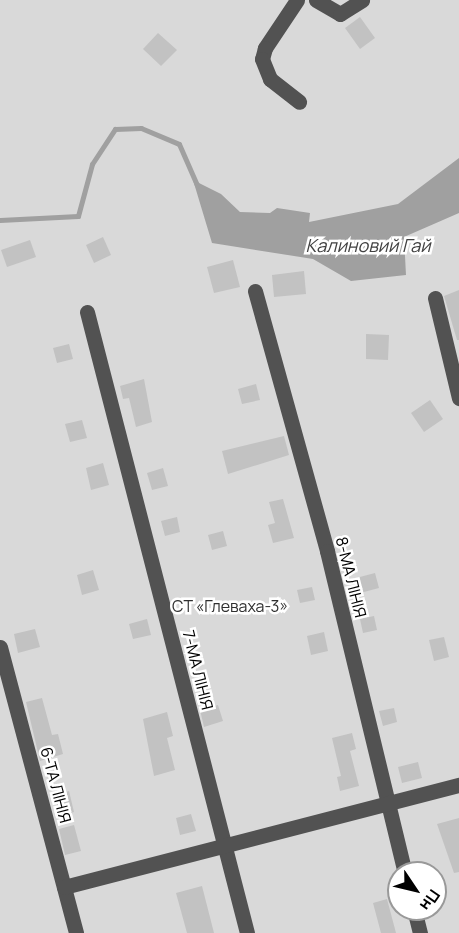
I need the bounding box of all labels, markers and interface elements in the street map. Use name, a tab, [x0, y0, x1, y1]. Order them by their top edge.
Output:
water label: Калиновий Гай	[306, 234, 430, 256]
street label: 8-МА ЛІНІЯ	[332, 535, 370, 619]
park label: СТ «Глеваха-3»	[172, 596, 288, 616]
street label: 7-МА ЛІНІЯ	[179, 628, 217, 712]
street label: 6-ТА ЛІНІЯ	[37, 745, 75, 825]
north arrow	[387, 861, 447, 921]
text: Пн	[415, 885, 445, 915]

